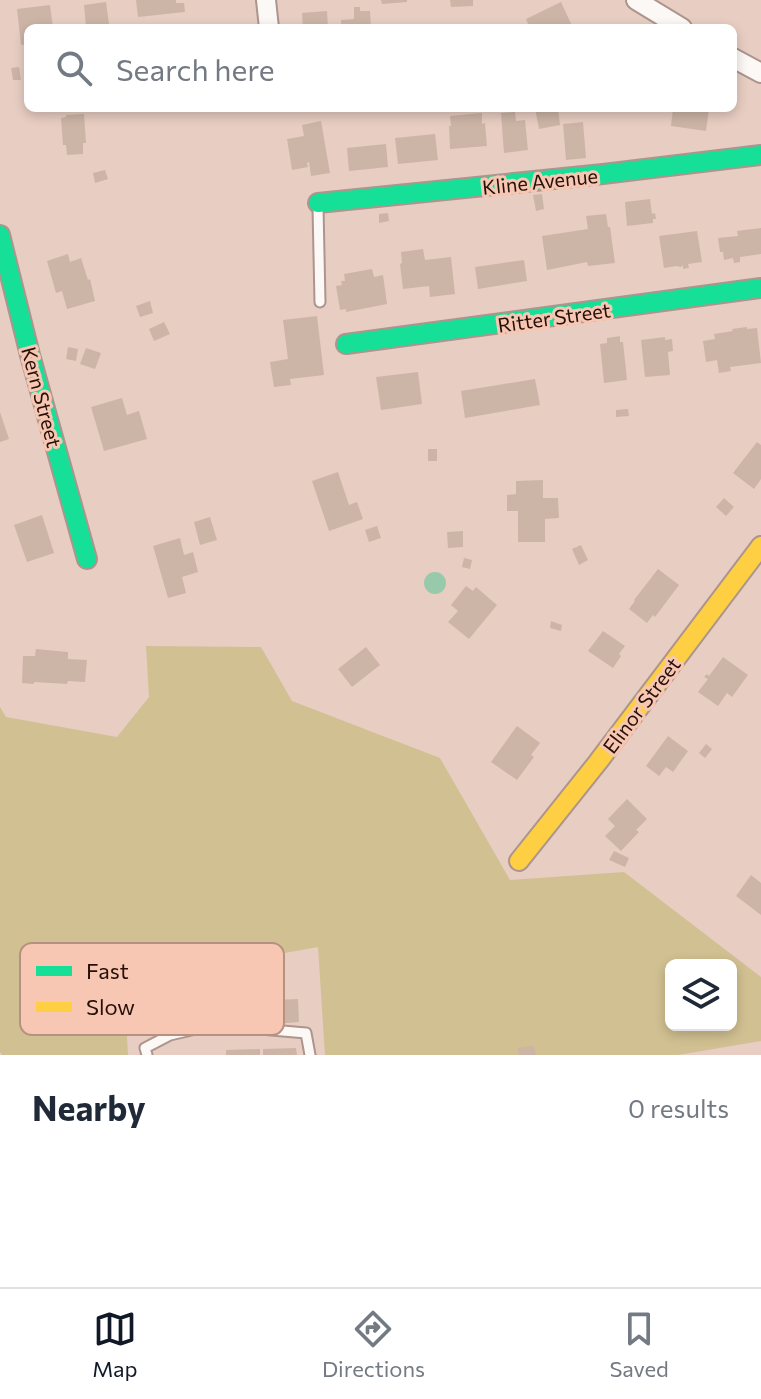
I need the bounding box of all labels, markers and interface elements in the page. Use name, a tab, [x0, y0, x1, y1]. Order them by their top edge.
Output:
search box	[24, 24, 737, 112]
icon: search	[52, 46, 96, 90]
text: Search here	[116, 50, 275, 87]
street label: Kline Avenue	[481, 163, 599, 199]
street label: Ritter Street	[496, 297, 612, 337]
street label: Kern Street	[17, 344, 67, 450]
street label: Elinor Street	[597, 652, 685, 758]
legend	[20, 943, 284, 1035]
text: Fast	[86, 957, 129, 984]
map controls	[665, 959, 737, 1031]
button: layers	[665, 959, 737, 1031]
text: Slow	[86, 993, 135, 1020]
text: Nearby	[32, 1086, 146, 1128]
text: 0 results	[628, 1092, 729, 1123]
tab: Map	[92, 1307, 138, 1382]
tab: Directions	[322, 1307, 425, 1382]
tab: Saved	[609, 1307, 669, 1382]

